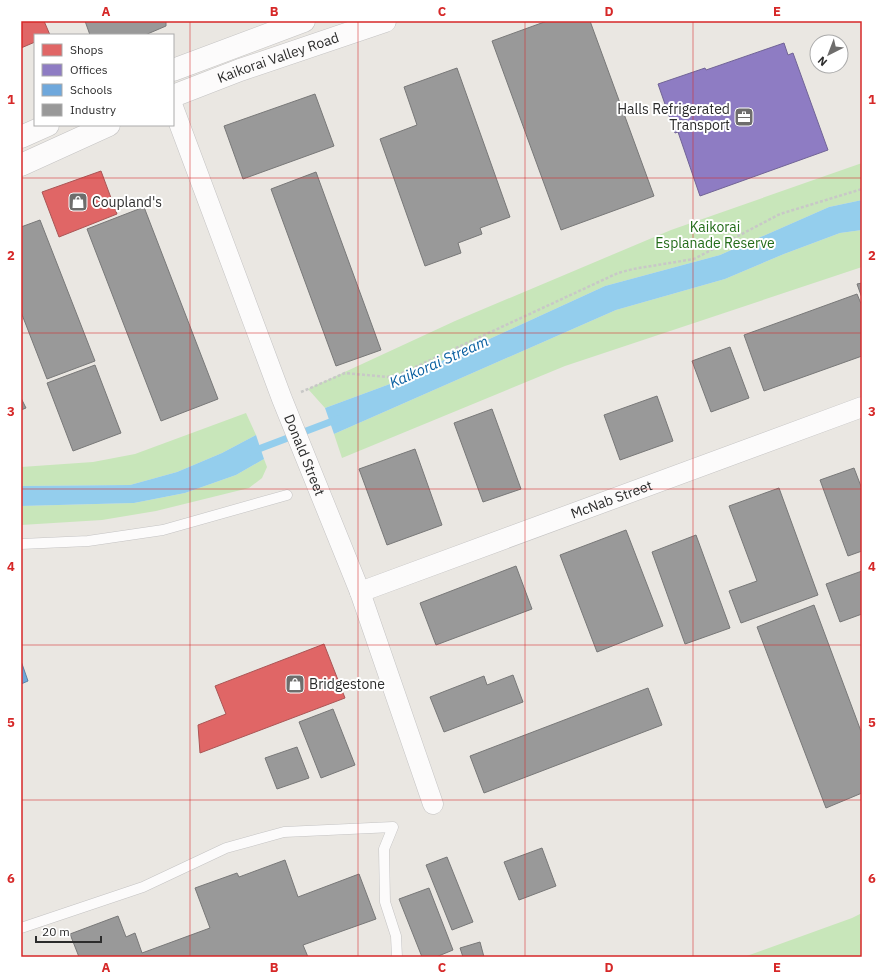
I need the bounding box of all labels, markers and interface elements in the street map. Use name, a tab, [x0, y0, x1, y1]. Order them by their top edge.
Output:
text: A	[102, 3, 111, 20]
text: B	[270, 3, 279, 20]
text: C	[438, 3, 447, 20]
text: D	[604, 3, 614, 20]
text: E	[773, 3, 781, 20]
street label: Kaikorai Valley Road	[215, 28, 341, 87]
legend	[34, 34, 174, 126]
north arrow	[809, 34, 849, 74]
text: Shops	[70, 42, 103, 57]
text: N	[815, 54, 830, 69]
text: Offices	[70, 62, 108, 77]
text: Schools	[70, 82, 113, 97]
text: 1	[7, 91, 15, 108]
text: 1	[868, 91, 876, 108]
place label: Halls Refrigerated Transport	[617, 100, 730, 134]
text: Industry	[70, 102, 116, 117]
office icon: Halls Refrigerated Transport	[733, 106, 755, 128]
shop icon: Coupland's	[67, 191, 89, 213]
place label: Coupland's	[92, 193, 162, 211]
park label: Kaikorai Esplanade Reserve	[655, 218, 775, 252]
text: 2	[7, 247, 15, 264]
text: 2	[868, 247, 876, 264]
water label: Kaikorai Stream	[386, 331, 491, 392]
text: 3	[7, 403, 15, 420]
text: 3	[868, 403, 876, 420]
street label: Donald Street	[280, 412, 329, 498]
street label: McNab Street	[568, 476, 655, 523]
text: 4	[7, 558, 15, 575]
text: 4	[868, 558, 876, 575]
shop icon: Bridgestone	[284, 673, 306, 695]
place label: Bridgestone	[309, 675, 385, 693]
text: 5	[7, 714, 15, 731]
text: 5	[868, 714, 876, 731]
text: 6	[7, 870, 15, 887]
text: 6	[868, 870, 876, 887]
scale bar	[36, 918, 101, 944]
text: 20 m	[42, 924, 70, 939]
text: A	[102, 959, 111, 976]
text: B	[270, 959, 279, 976]
text: C	[438, 959, 447, 976]
text: D	[604, 959, 614, 976]
text: E	[773, 959, 781, 976]

